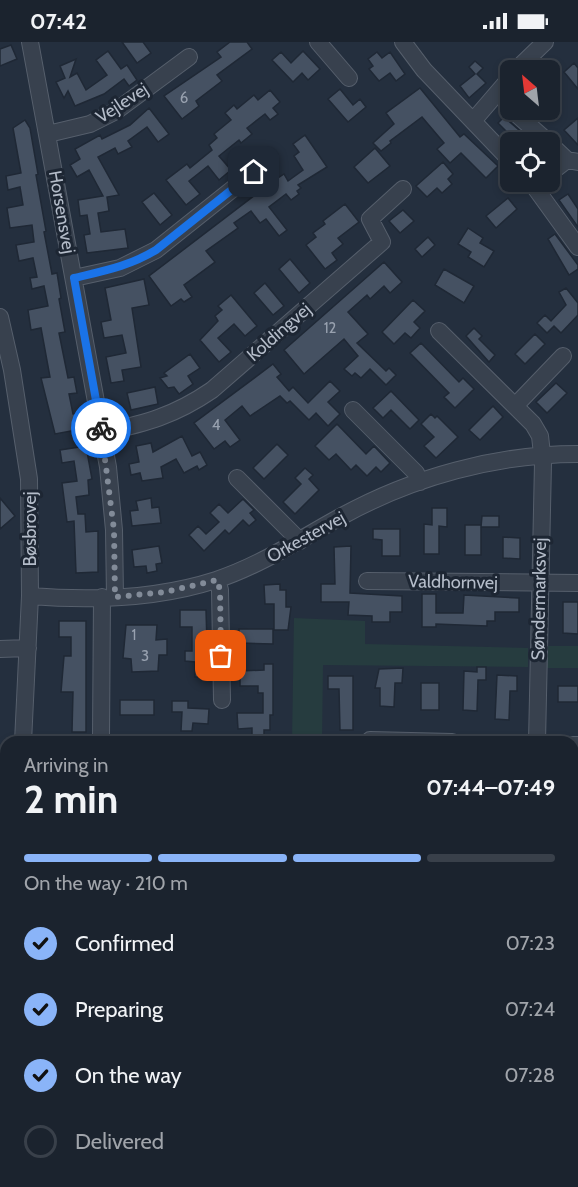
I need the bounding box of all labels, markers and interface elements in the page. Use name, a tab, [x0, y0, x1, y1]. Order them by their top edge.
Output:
text: 07:42	[30, 8, 87, 35]
north arrow	[500, 60, 560, 120]
map controls	[500, 60, 560, 192]
street label: Vejlevej	[92, 78, 152, 128]
house number: 6	[180, 89, 188, 107]
button: locate	[500, 132, 560, 192]
pin	[228, 146, 279, 197]
icon: home	[237, 155, 270, 188]
street label: Horsensvej	[44, 169, 80, 255]
street label: Koldingvej	[242, 298, 316, 366]
house number: 12	[324, 319, 337, 337]
courier	[71, 398, 131, 458]
icon: bike	[85, 412, 118, 445]
house number: 4	[212, 416, 221, 434]
street label: Bøsbrovej	[19, 491, 41, 567]
street label: Orkestervej	[263, 506, 349, 568]
street label: Søndermarksvej	[527, 537, 551, 661]
street label: Valdhornvej	[408, 570, 498, 594]
house number: 1	[132, 626, 136, 644]
pin	[195, 630, 246, 681]
icon: bag	[204, 639, 237, 672]
house number: 3	[141, 647, 149, 665]
text: Arriving in	[24, 753, 108, 777]
text: 07:44–07:49	[426, 774, 555, 801]
text: 2 min	[24, 775, 118, 823]
text: On the way · 210 m	[24, 871, 188, 895]
icon: check	[24, 927, 57, 960]
text: Confirmed	[75, 930, 174, 957]
text: 07:23	[506, 931, 555, 955]
icon: check	[24, 993, 57, 1026]
text: Preparing	[75, 996, 163, 1023]
text: 07:24	[505, 997, 555, 1021]
icon: check	[24, 1059, 57, 1092]
text: On the way	[75, 1062, 182, 1089]
text: 07:28	[504, 1063, 555, 1087]
text: Delivered	[75, 1128, 164, 1155]

